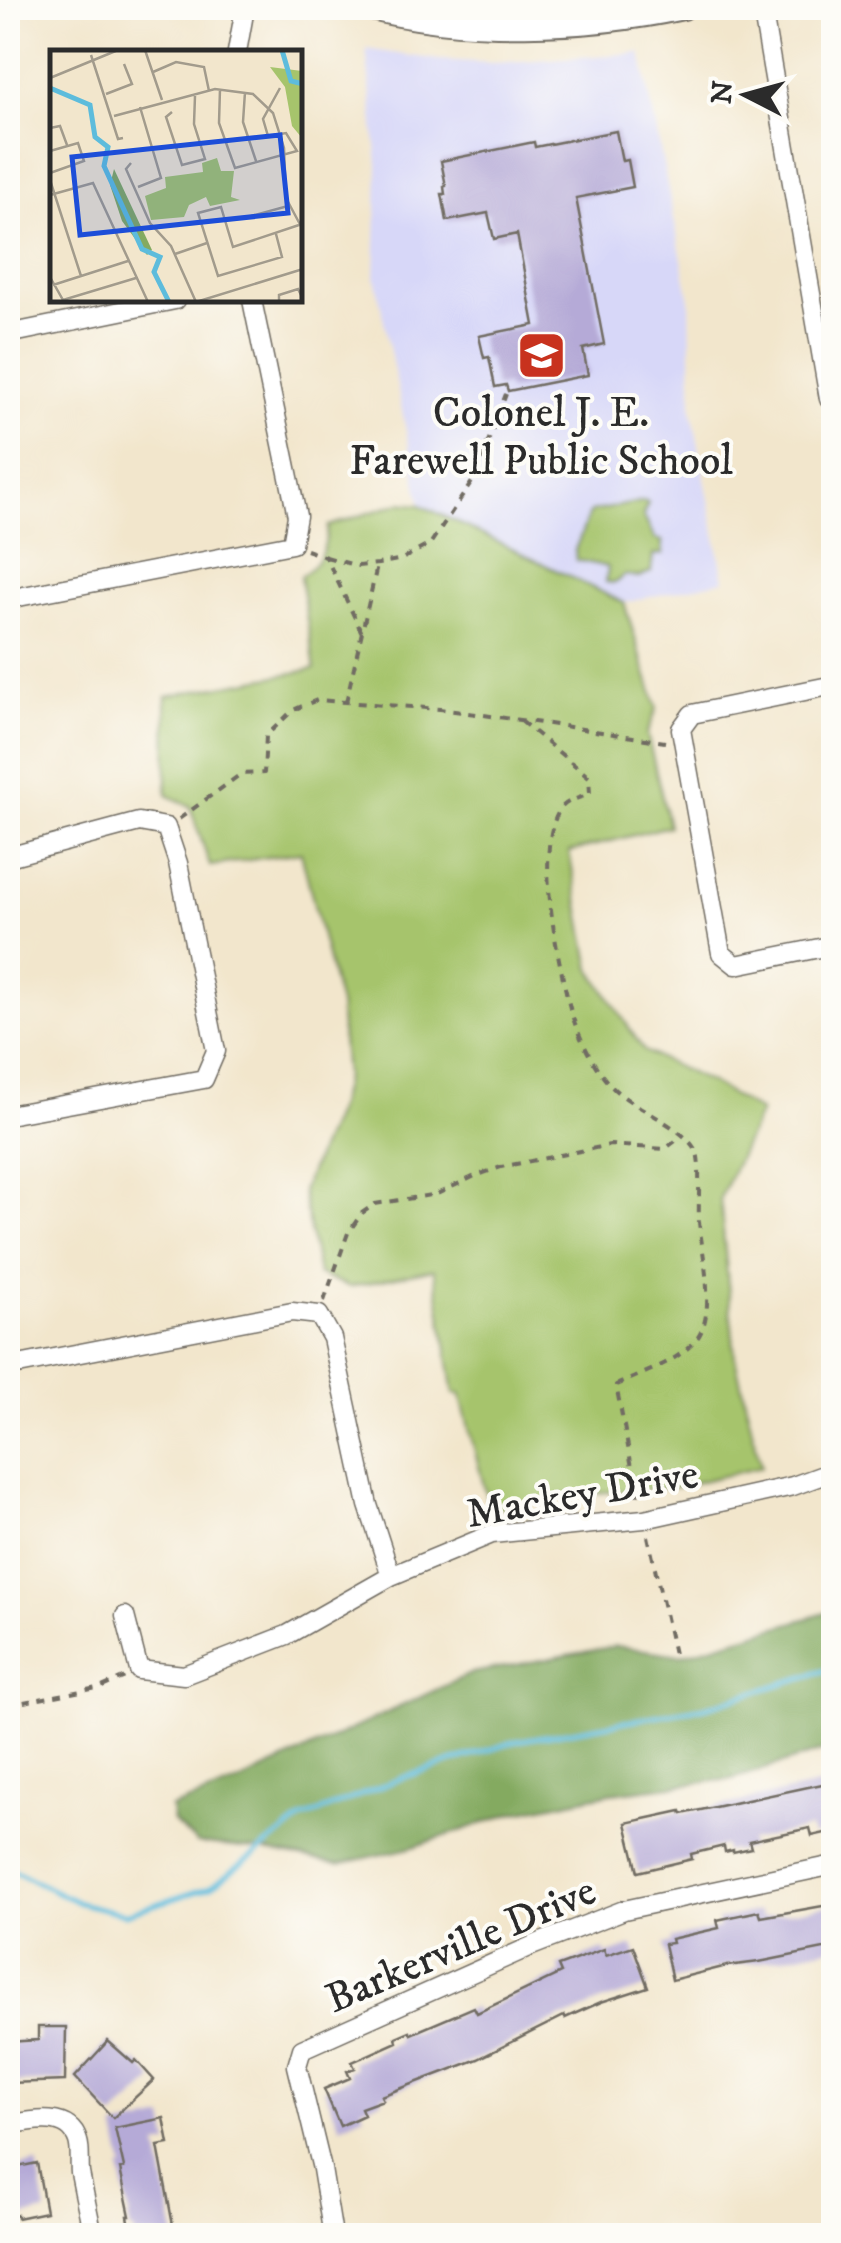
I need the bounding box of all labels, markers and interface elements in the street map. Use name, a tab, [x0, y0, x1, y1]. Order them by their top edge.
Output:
north arrow	[696, 45, 796, 145]
inset map	[50, 50, 302, 302]
text: N	[704, 79, 741, 106]
school or university icon: Colonel J. E. Farewell Public School	[515, 329, 567, 381]
place label: Colonel J. E. Farewell Public School	[349, 388, 733, 488]
street label: Mackey Drive	[462, 1449, 703, 1541]
street label: Barkerville Drive	[318, 1866, 604, 2026]

